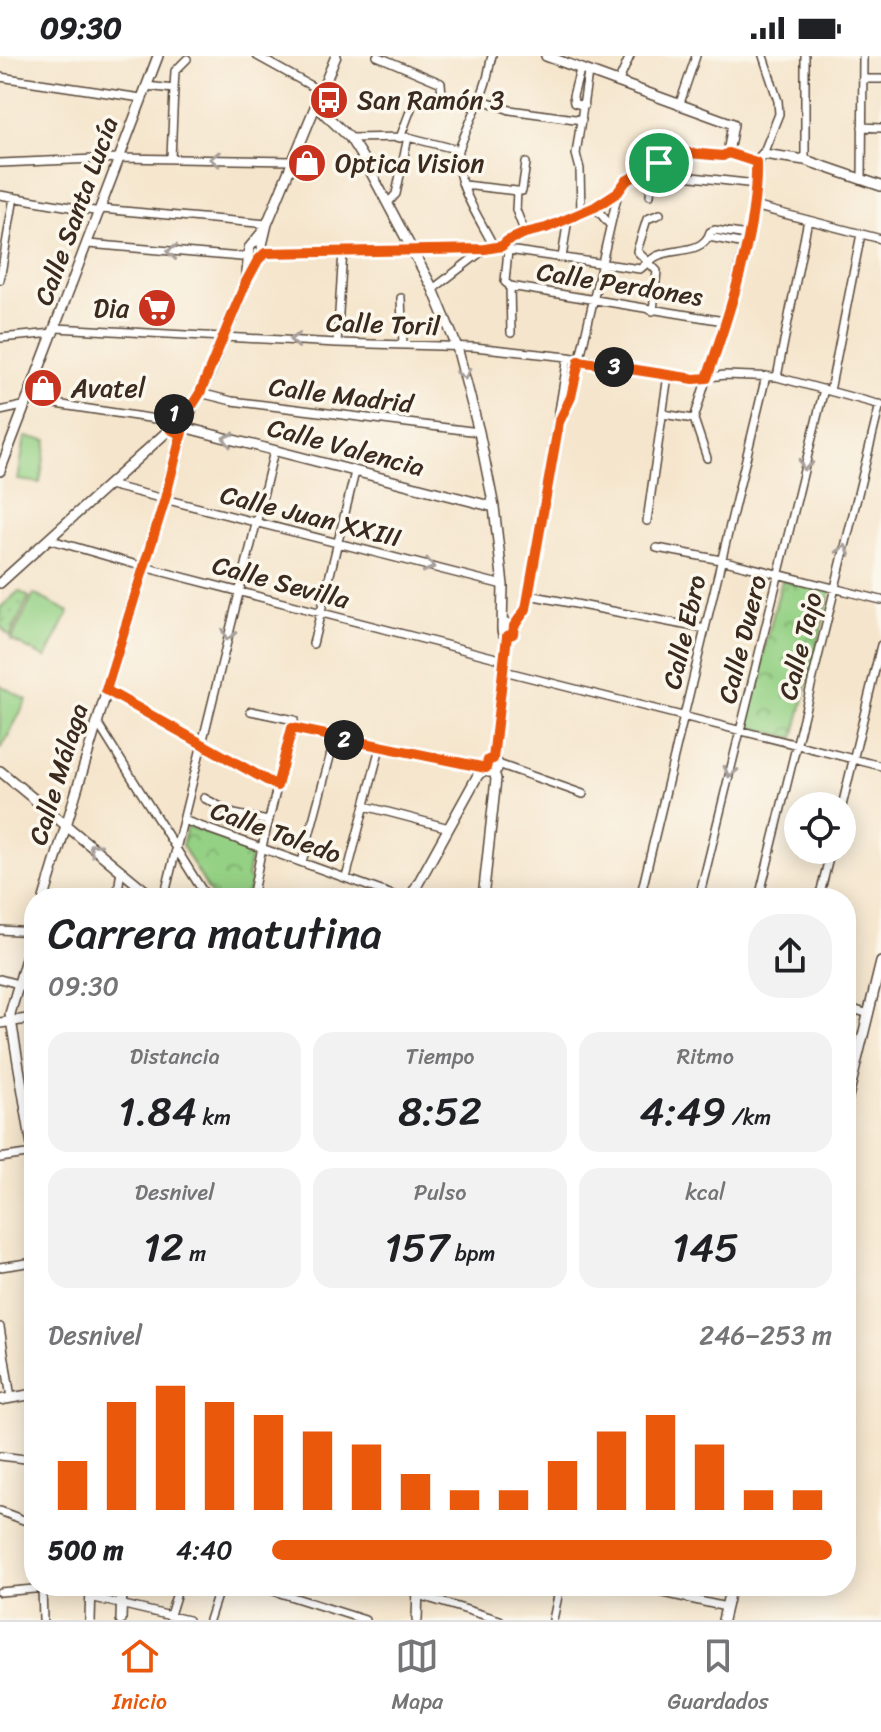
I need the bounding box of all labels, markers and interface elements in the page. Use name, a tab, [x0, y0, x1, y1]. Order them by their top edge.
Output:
text: 09:30	[40, 1, 122, 55]
place label: San Ramón 3	[357, 77, 504, 123]
bus stop icon: San Ramón 3	[308, 79, 350, 121]
street label: Calle Santa Lucía	[21, 110, 131, 312]
pin	[625, 129, 693, 197]
place label: Optica Vision	[335, 140, 484, 186]
icon: arrive	[637, 141, 681, 185]
shop icon: Optica Vision	[286, 142, 328, 184]
one-way arrow	[208, 150, 221, 168]
one-way arrow	[165, 244, 178, 261]
street label: Calle Perdones	[534, 248, 707, 320]
place label: Dia	[93, 285, 130, 331]
supermarket icon: Dia	[136, 287, 178, 329]
street label: Calle Toril	[325, 299, 441, 349]
one-way arrow	[288, 332, 301, 349]
pin: 3	[594, 347, 634, 387]
text: 3	[608, 347, 620, 386]
street label: Calle Madrid	[266, 363, 418, 427]
place label: Avatel	[70, 365, 146, 411]
one-way arrow	[455, 366, 472, 380]
shop icon: Avatel	[22, 367, 64, 409]
pin: 1	[154, 394, 194, 434]
text: 1	[169, 394, 179, 433]
street label: Calle Valencia	[262, 404, 430, 490]
one-way arrow	[222, 432, 236, 448]
one-way arrow	[798, 458, 815, 471]
street label: Calle Juan XXIII	[216, 471, 406, 561]
street label: Calle Sevilla	[207, 542, 356, 623]
one-way arrow	[835, 544, 852, 558]
one-way arrow	[422, 557, 435, 574]
street label: Calle Ebro	[649, 570, 719, 694]
street label: Calle Duero	[704, 570, 780, 708]
street label: Calle Tajo	[764, 587, 836, 705]
one-way arrow	[220, 628, 237, 642]
street label: Calle Málaga	[15, 697, 101, 851]
pin: 2	[324, 720, 364, 760]
text: 2	[338, 720, 350, 759]
one-way arrow	[722, 765, 739, 778]
street label: Calle Toledo	[204, 787, 348, 877]
map controls	[784, 792, 856, 864]
button: locate	[784, 792, 856, 864]
one-way arrow	[89, 843, 103, 858]
text: Carrera matutina	[48, 894, 382, 972]
button: share	[748, 914, 832, 998]
text: 09:30	[48, 963, 119, 1009]
text: Distancia	[130, 1037, 220, 1076]
text: Tiempo	[405, 1037, 475, 1076]
text: Ritmo	[677, 1037, 734, 1076]
text: 1.84	[118, 1076, 197, 1147]
text: 8:52	[398, 1076, 482, 1147]
text: 4:49	[639, 1076, 726, 1147]
text: km	[197, 1098, 231, 1137]
text: /km	[726, 1098, 771, 1137]
text: Desnivel	[135, 1173, 214, 1212]
text: Pulso	[414, 1173, 466, 1212]
text: kcal	[685, 1173, 725, 1212]
text: 12	[143, 1212, 183, 1283]
text: 157	[385, 1212, 449, 1283]
text: 145	[672, 1212, 739, 1283]
text: m	[183, 1234, 206, 1273]
text: bpm	[449, 1234, 495, 1273]
text: Desnivel	[48, 1312, 142, 1358]
text: 246–253 m	[699, 1312, 832, 1358]
text: 500 m	[48, 1527, 123, 1573]
text: 4:40	[176, 1527, 233, 1573]
tab: Inicio	[112, 1634, 167, 1721]
tab: Mapa	[391, 1634, 443, 1721]
tab: Guardados	[668, 1634, 769, 1721]

